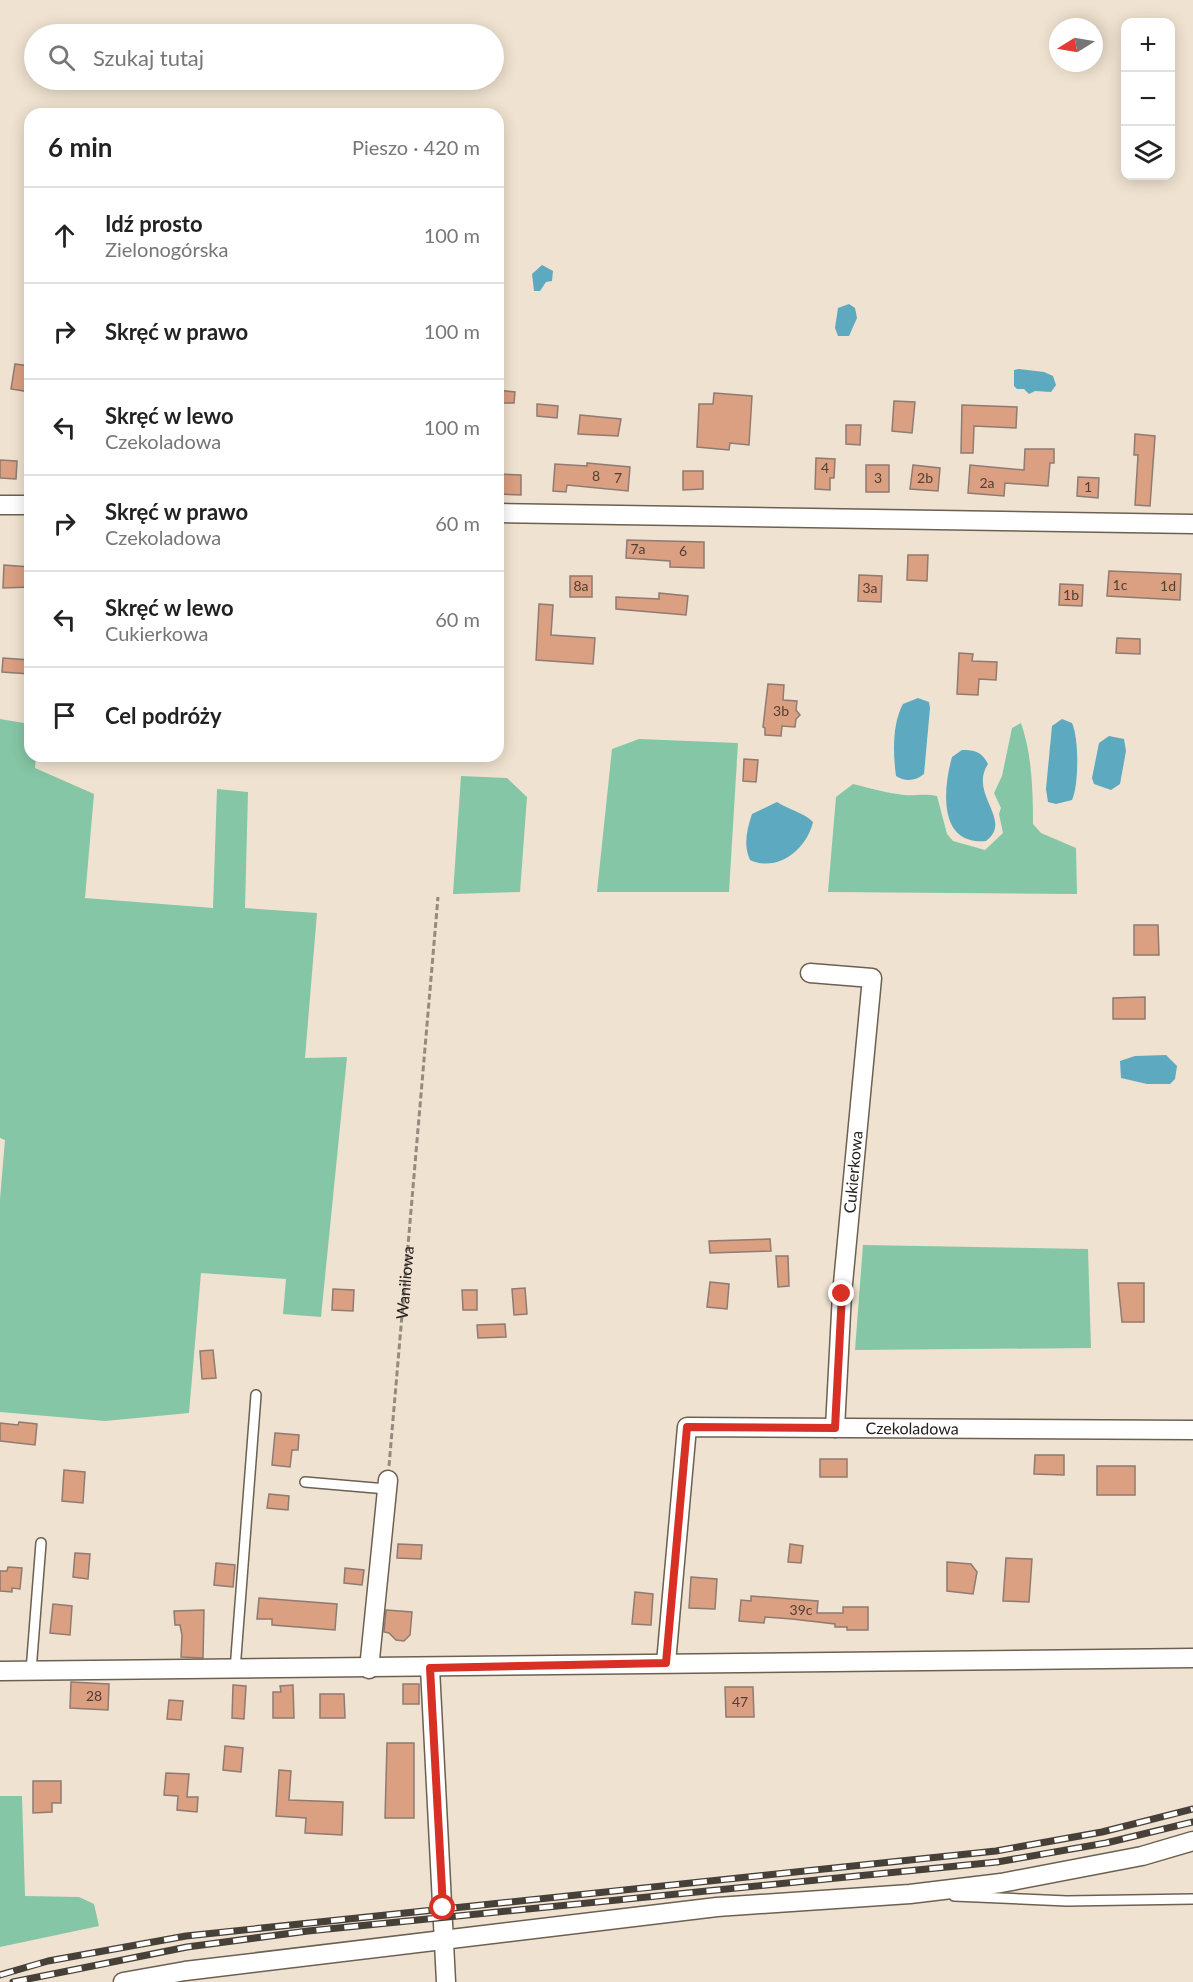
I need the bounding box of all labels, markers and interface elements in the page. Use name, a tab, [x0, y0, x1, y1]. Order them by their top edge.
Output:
north arrow	[1049, 18, 1103, 72]
map controls	[1121, 18, 1175, 180]
button: +	[1121, 18, 1175, 72]
search box	[24, 24, 504, 90]
icon: search	[45, 41, 78, 74]
text: Szukaj tutaj	[93, 44, 204, 71]
button: −	[1121, 72, 1175, 126]
button: layers	[1121, 126, 1175, 180]
text: 6 min	[48, 131, 112, 163]
text: Pieszo · 420 m	[352, 135, 480, 159]
text: Idź prosto	[105, 210, 203, 237]
icon: ahead	[48, 219, 81, 252]
text: 100 m	[424, 223, 480, 247]
text: Zielonogórska	[105, 237, 228, 261]
icon: right	[48, 315, 81, 348]
text: Skręć w prawo	[105, 318, 248, 345]
text: 100 m	[424, 319, 480, 343]
text: Skręć w lewo	[105, 402, 234, 429]
icon: left	[48, 411, 81, 444]
text: 100 m	[424, 415, 480, 439]
text: Czekoladowa	[105, 429, 221, 453]
house number: 4	[821, 459, 829, 476]
house number: 8	[592, 467, 600, 484]
house number: 7	[614, 469, 622, 486]
house number: 3	[874, 469, 882, 486]
house number: 2b	[917, 469, 933, 486]
house number: 2a	[979, 474, 995, 491]
house number: 1	[1084, 478, 1092, 495]
text: Skręć w prawo	[105, 498, 248, 525]
icon: right	[48, 507, 81, 540]
text: 60 m	[435, 511, 480, 535]
text: Czekoladowa	[105, 525, 221, 549]
house number: 7a	[630, 540, 646, 557]
house number: 6	[679, 542, 687, 559]
house number: 1c	[1113, 576, 1128, 593]
house number: 8a	[573, 577, 589, 594]
house number: 1d	[1160, 577, 1176, 594]
house number: 3a	[862, 579, 878, 596]
house number: 1b	[1063, 586, 1079, 603]
text: Skręć w lewo	[105, 594, 234, 621]
icon: left	[48, 603, 81, 636]
text: 60 m	[435, 607, 480, 631]
text: Cukierkowa	[105, 621, 208, 645]
icon: arrive	[48, 699, 81, 732]
text: Cel podróży	[105, 702, 222, 729]
house number: 3b	[773, 702, 789, 719]
street label: Cukierkowa	[839, 1130, 866, 1214]
street label: Waniliowa	[392, 1245, 417, 1320]
route end	[828, 1280, 854, 1306]
street label: Czekoladowa	[865, 1418, 959, 1438]
house number: 39c	[790, 1601, 813, 1618]
house number: 28	[86, 1687, 102, 1704]
house number: 47	[732, 1693, 748, 1710]
route start	[429, 1894, 455, 1920]

